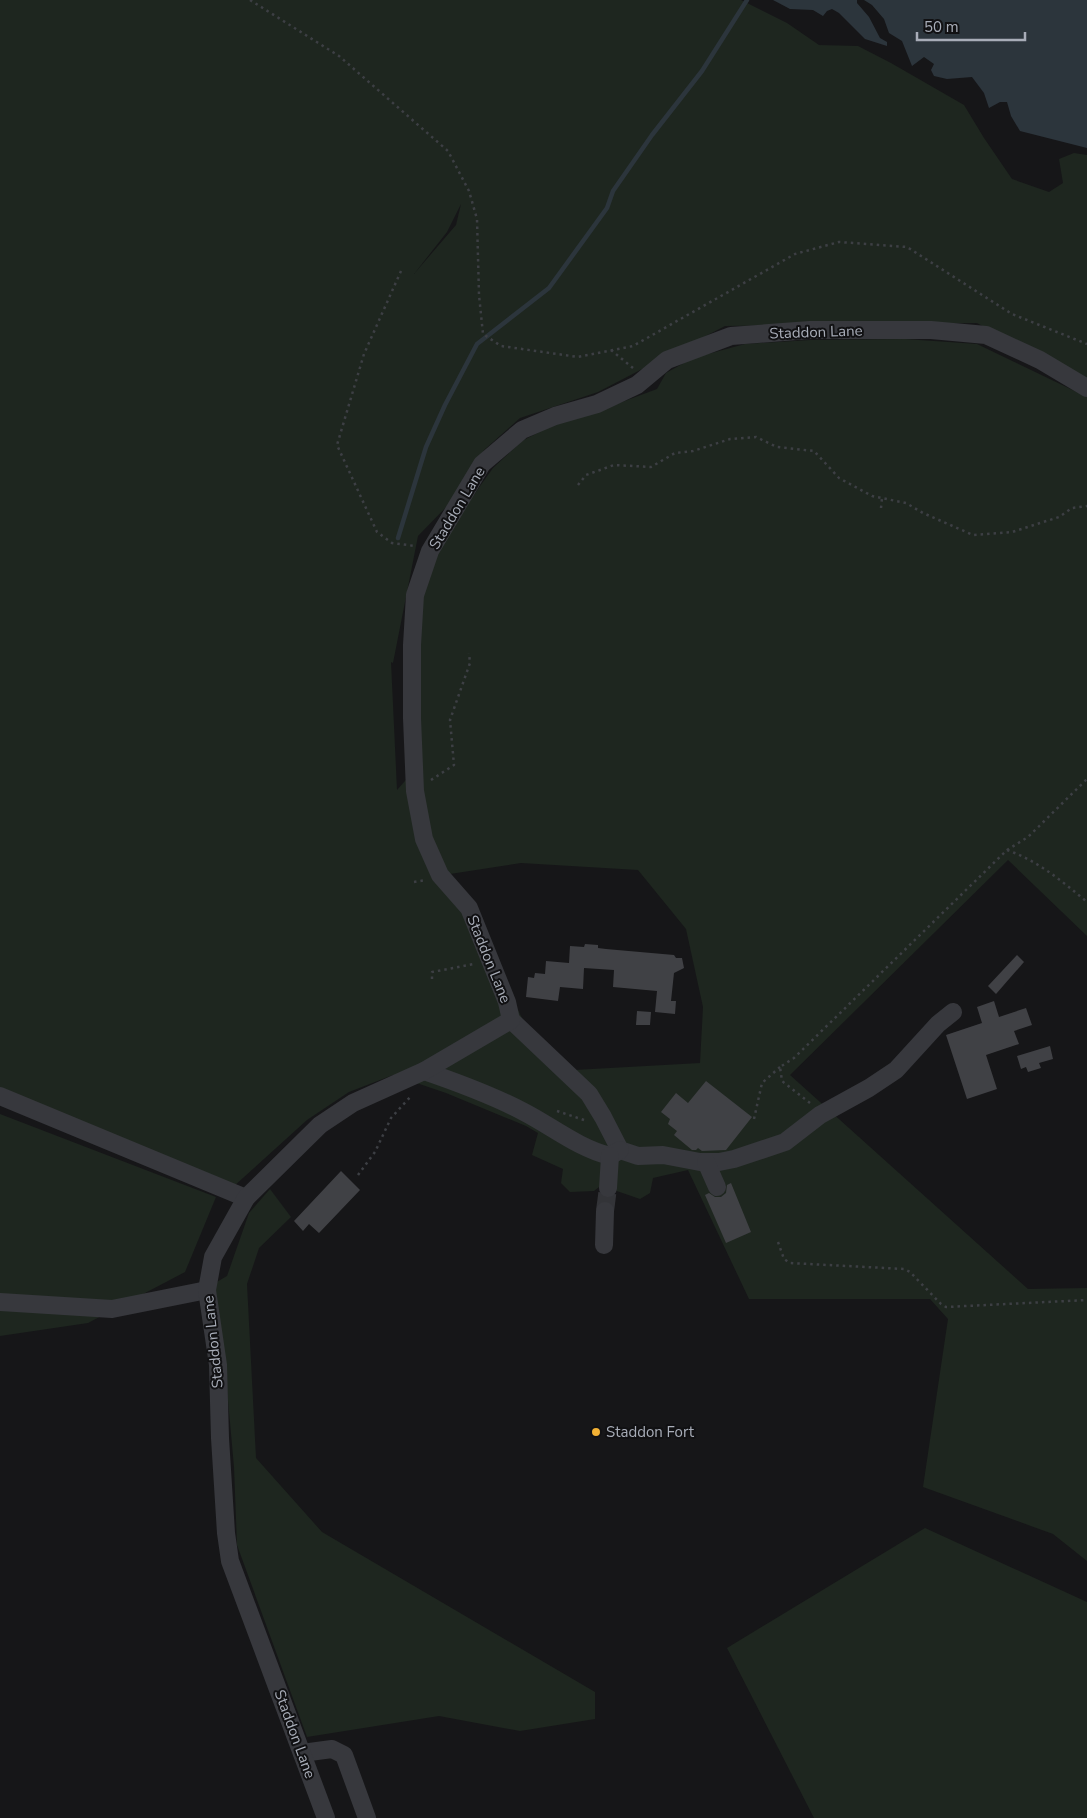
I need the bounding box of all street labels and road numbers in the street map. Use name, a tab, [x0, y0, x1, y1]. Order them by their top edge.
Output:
street label: Staddon Lane	[769, 320, 863, 344]
street label: Staddon Lane	[424, 463, 490, 553]
street label: Staddon Lane	[462, 912, 516, 1006]
street label: Staddon Lane	[198, 1295, 228, 1389]
street label: Staddon Lane	[270, 1687, 320, 1781]

